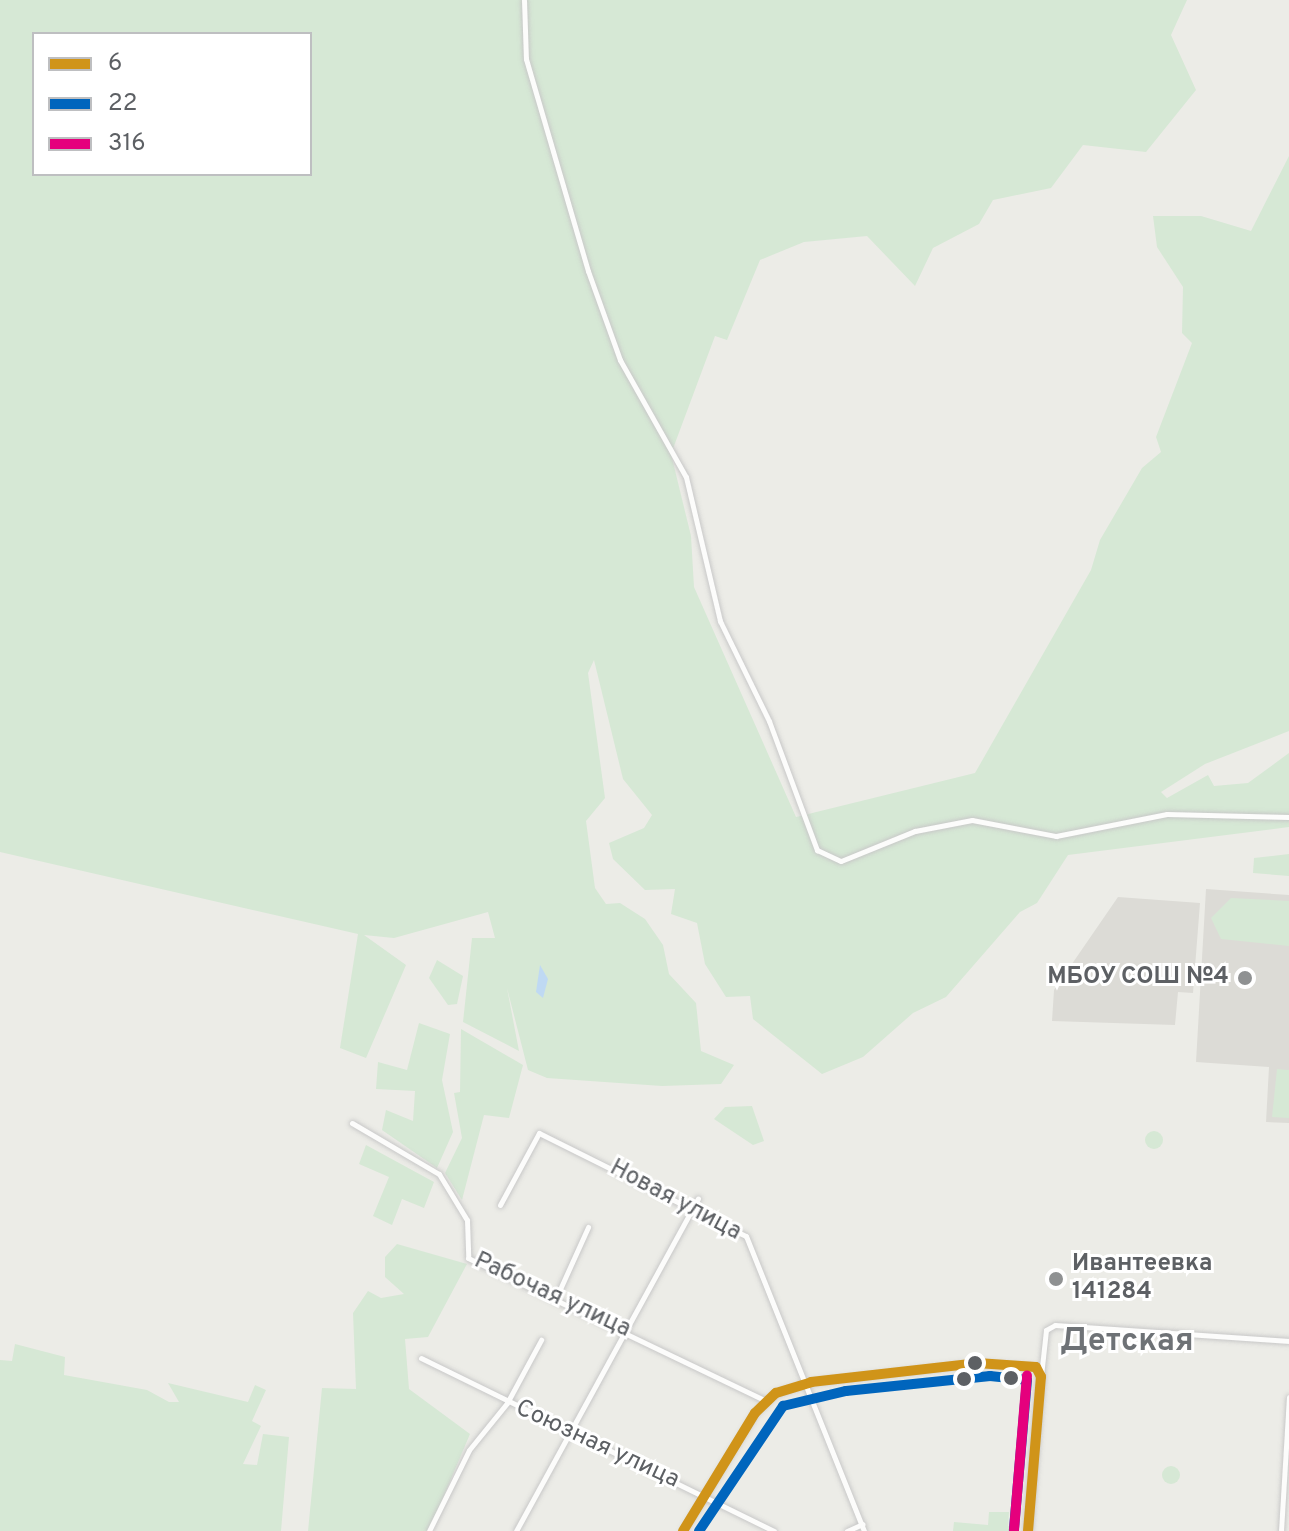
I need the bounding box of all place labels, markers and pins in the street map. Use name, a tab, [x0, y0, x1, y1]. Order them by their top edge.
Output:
place label: МБОУ СОШ №4	[1046, 964, 1229, 992]
marker: МБОУ СОШ №4	[1236, 969, 1254, 987]
place label: Ивантеевка 141284	[1072, 1251, 1212, 1307]
marker: Ивантеевка 141284	[1047, 1270, 1065, 1288]
unlabelled marker	[967, 1355, 983, 1371]
unlabelled marker	[1003, 1370, 1019, 1386]
unlabelled marker	[956, 1371, 972, 1387]

